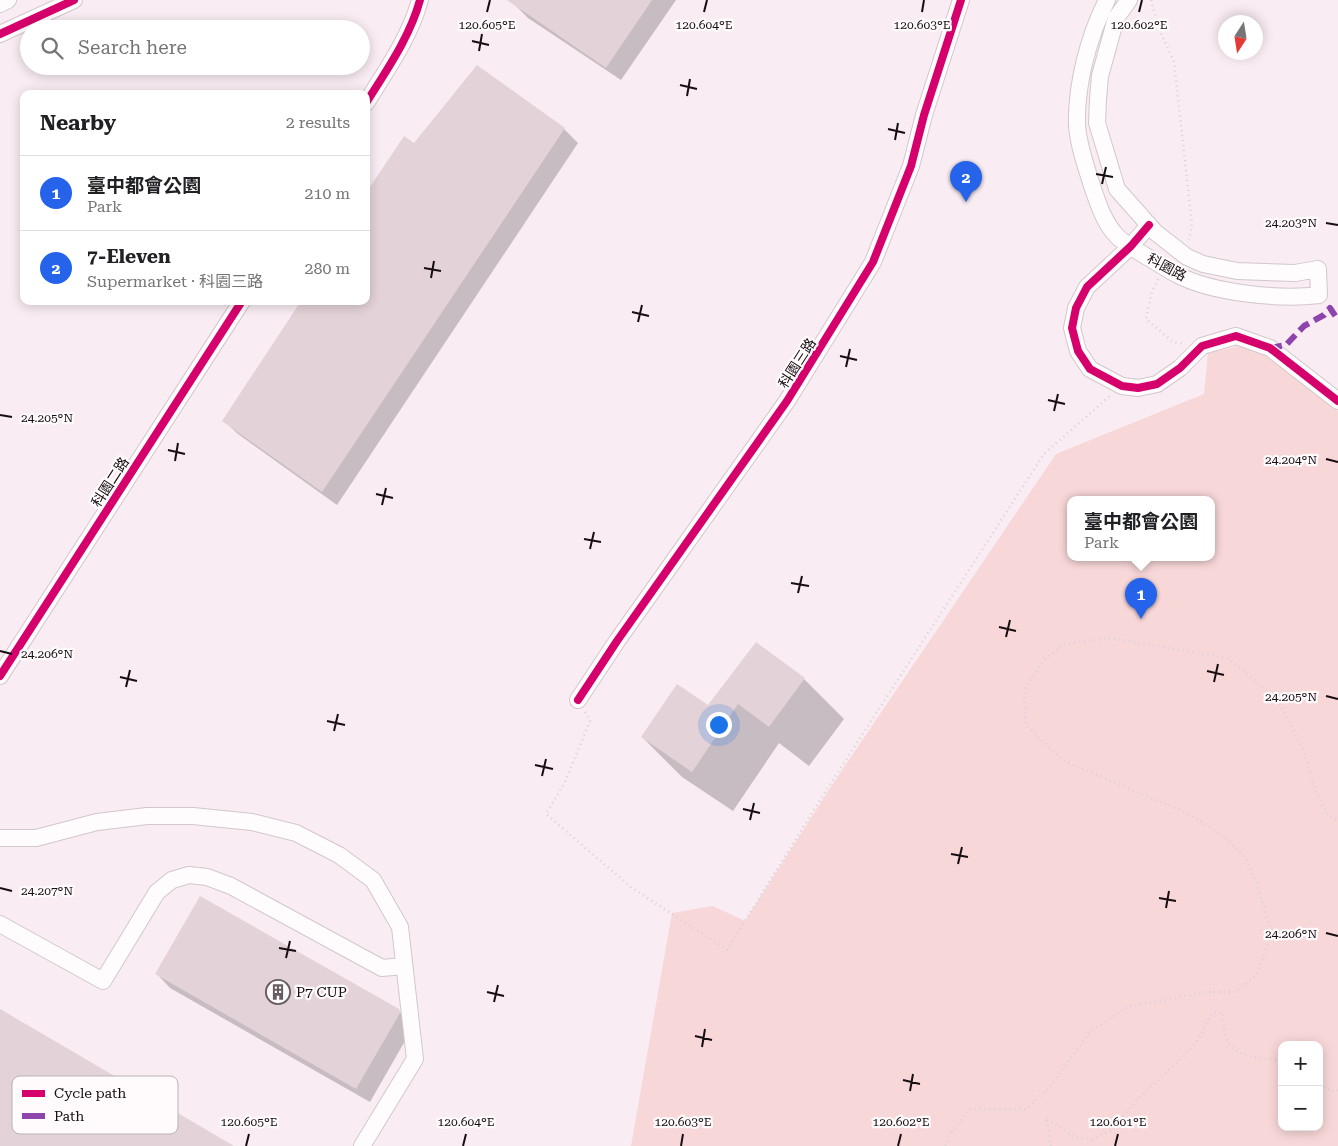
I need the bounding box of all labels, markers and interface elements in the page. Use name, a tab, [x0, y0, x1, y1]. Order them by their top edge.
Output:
north arrow	[1218, 15, 1263, 60]
text: 120.605°E	[459, 18, 515, 32]
text: 120.604°E	[676, 18, 732, 32]
text: 120.603°E	[894, 18, 950, 32]
text: 120.602°E	[1111, 18, 1167, 32]
search box	[20, 20, 370, 75]
icon: search	[38, 34, 66, 62]
text: Search here	[78, 36, 187, 59]
text: Nearby	[40, 111, 116, 135]
text: 2 results	[286, 113, 350, 132]
pin: 2	[950, 161, 982, 202]
text: 臺中都會公園	[87, 174, 201, 197]
text: 1	[52, 184, 60, 203]
text: 210 m	[304, 184, 350, 203]
text: Park	[87, 197, 122, 216]
text: 24.203°N	[1265, 216, 1317, 230]
text: 7-Eleven	[87, 245, 171, 268]
street label: 科園路	[1145, 250, 1189, 284]
text: 2	[52, 259, 60, 278]
text: 280 m	[304, 259, 350, 278]
text: Supermarket · 科園三路	[87, 272, 263, 291]
street label: 科園三路	[775, 335, 819, 391]
text: 24.205°N	[21, 411, 73, 425]
text: 24.204°N	[1265, 453, 1317, 467]
street label: 科園二路	[88, 454, 132, 510]
popup	[1067, 496, 1215, 561]
text: 臺中都會公園	[1084, 510, 1198, 533]
text: Park	[1084, 533, 1119, 552]
pin: 1	[1125, 578, 1157, 619]
text: 24.206°N	[21, 647, 73, 661]
text: 24.205°N	[1265, 690, 1317, 704]
your location	[706, 712, 732, 738]
text: 24.207°N	[21, 884, 73, 898]
text: 24.206°N	[1265, 927, 1317, 941]
building icon: P7 CUP	[265, 979, 291, 1005]
place label: P7 CUP	[296, 984, 347, 1000]
map controls	[1278, 1041, 1323, 1131]
button: +	[1278, 1041, 1323, 1086]
legend	[12, 1076, 178, 1134]
text: Cycle path	[54, 1085, 126, 1101]
button: −	[1278, 1086, 1323, 1131]
text: Path	[54, 1108, 84, 1124]
text: 120.605°E	[221, 1115, 277, 1129]
text: 120.604°E	[438, 1115, 494, 1129]
text: 120.603°E	[655, 1115, 711, 1129]
text: 120.602°E	[873, 1115, 929, 1129]
text: 120.601°E	[1090, 1115, 1146, 1129]

